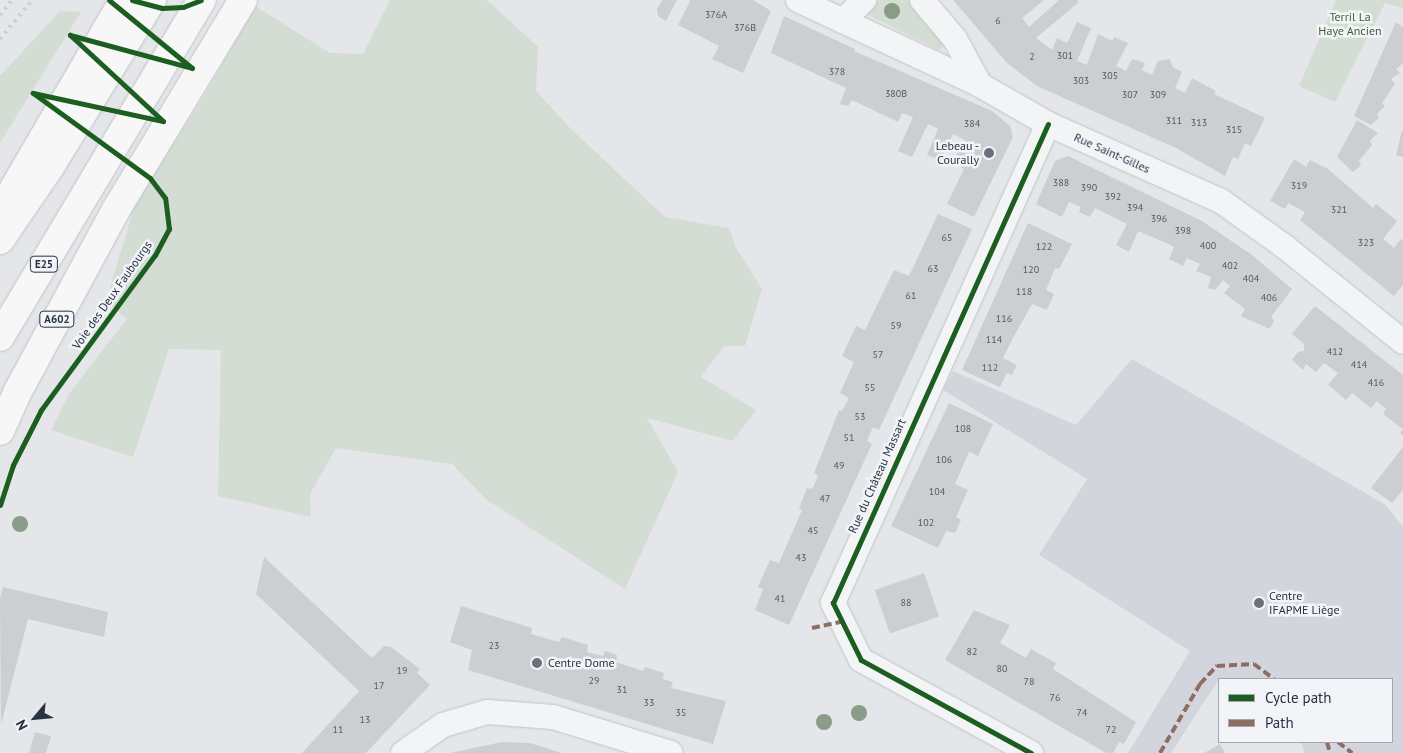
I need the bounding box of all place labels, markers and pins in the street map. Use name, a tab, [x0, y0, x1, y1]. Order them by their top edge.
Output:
place label: Lebeau - Courally	[935, 139, 979, 167]
marker: Lebeau - Courally	[983, 147, 995, 159]
place label: Centre IFAPME Liège	[1269, 589, 1339, 617]
marker: Centre IFAPME Liège	[1253, 597, 1265, 609]
marker: Centre Dome	[530, 656, 544, 670]
place label: Centre Dome	[548, 656, 615, 670]

